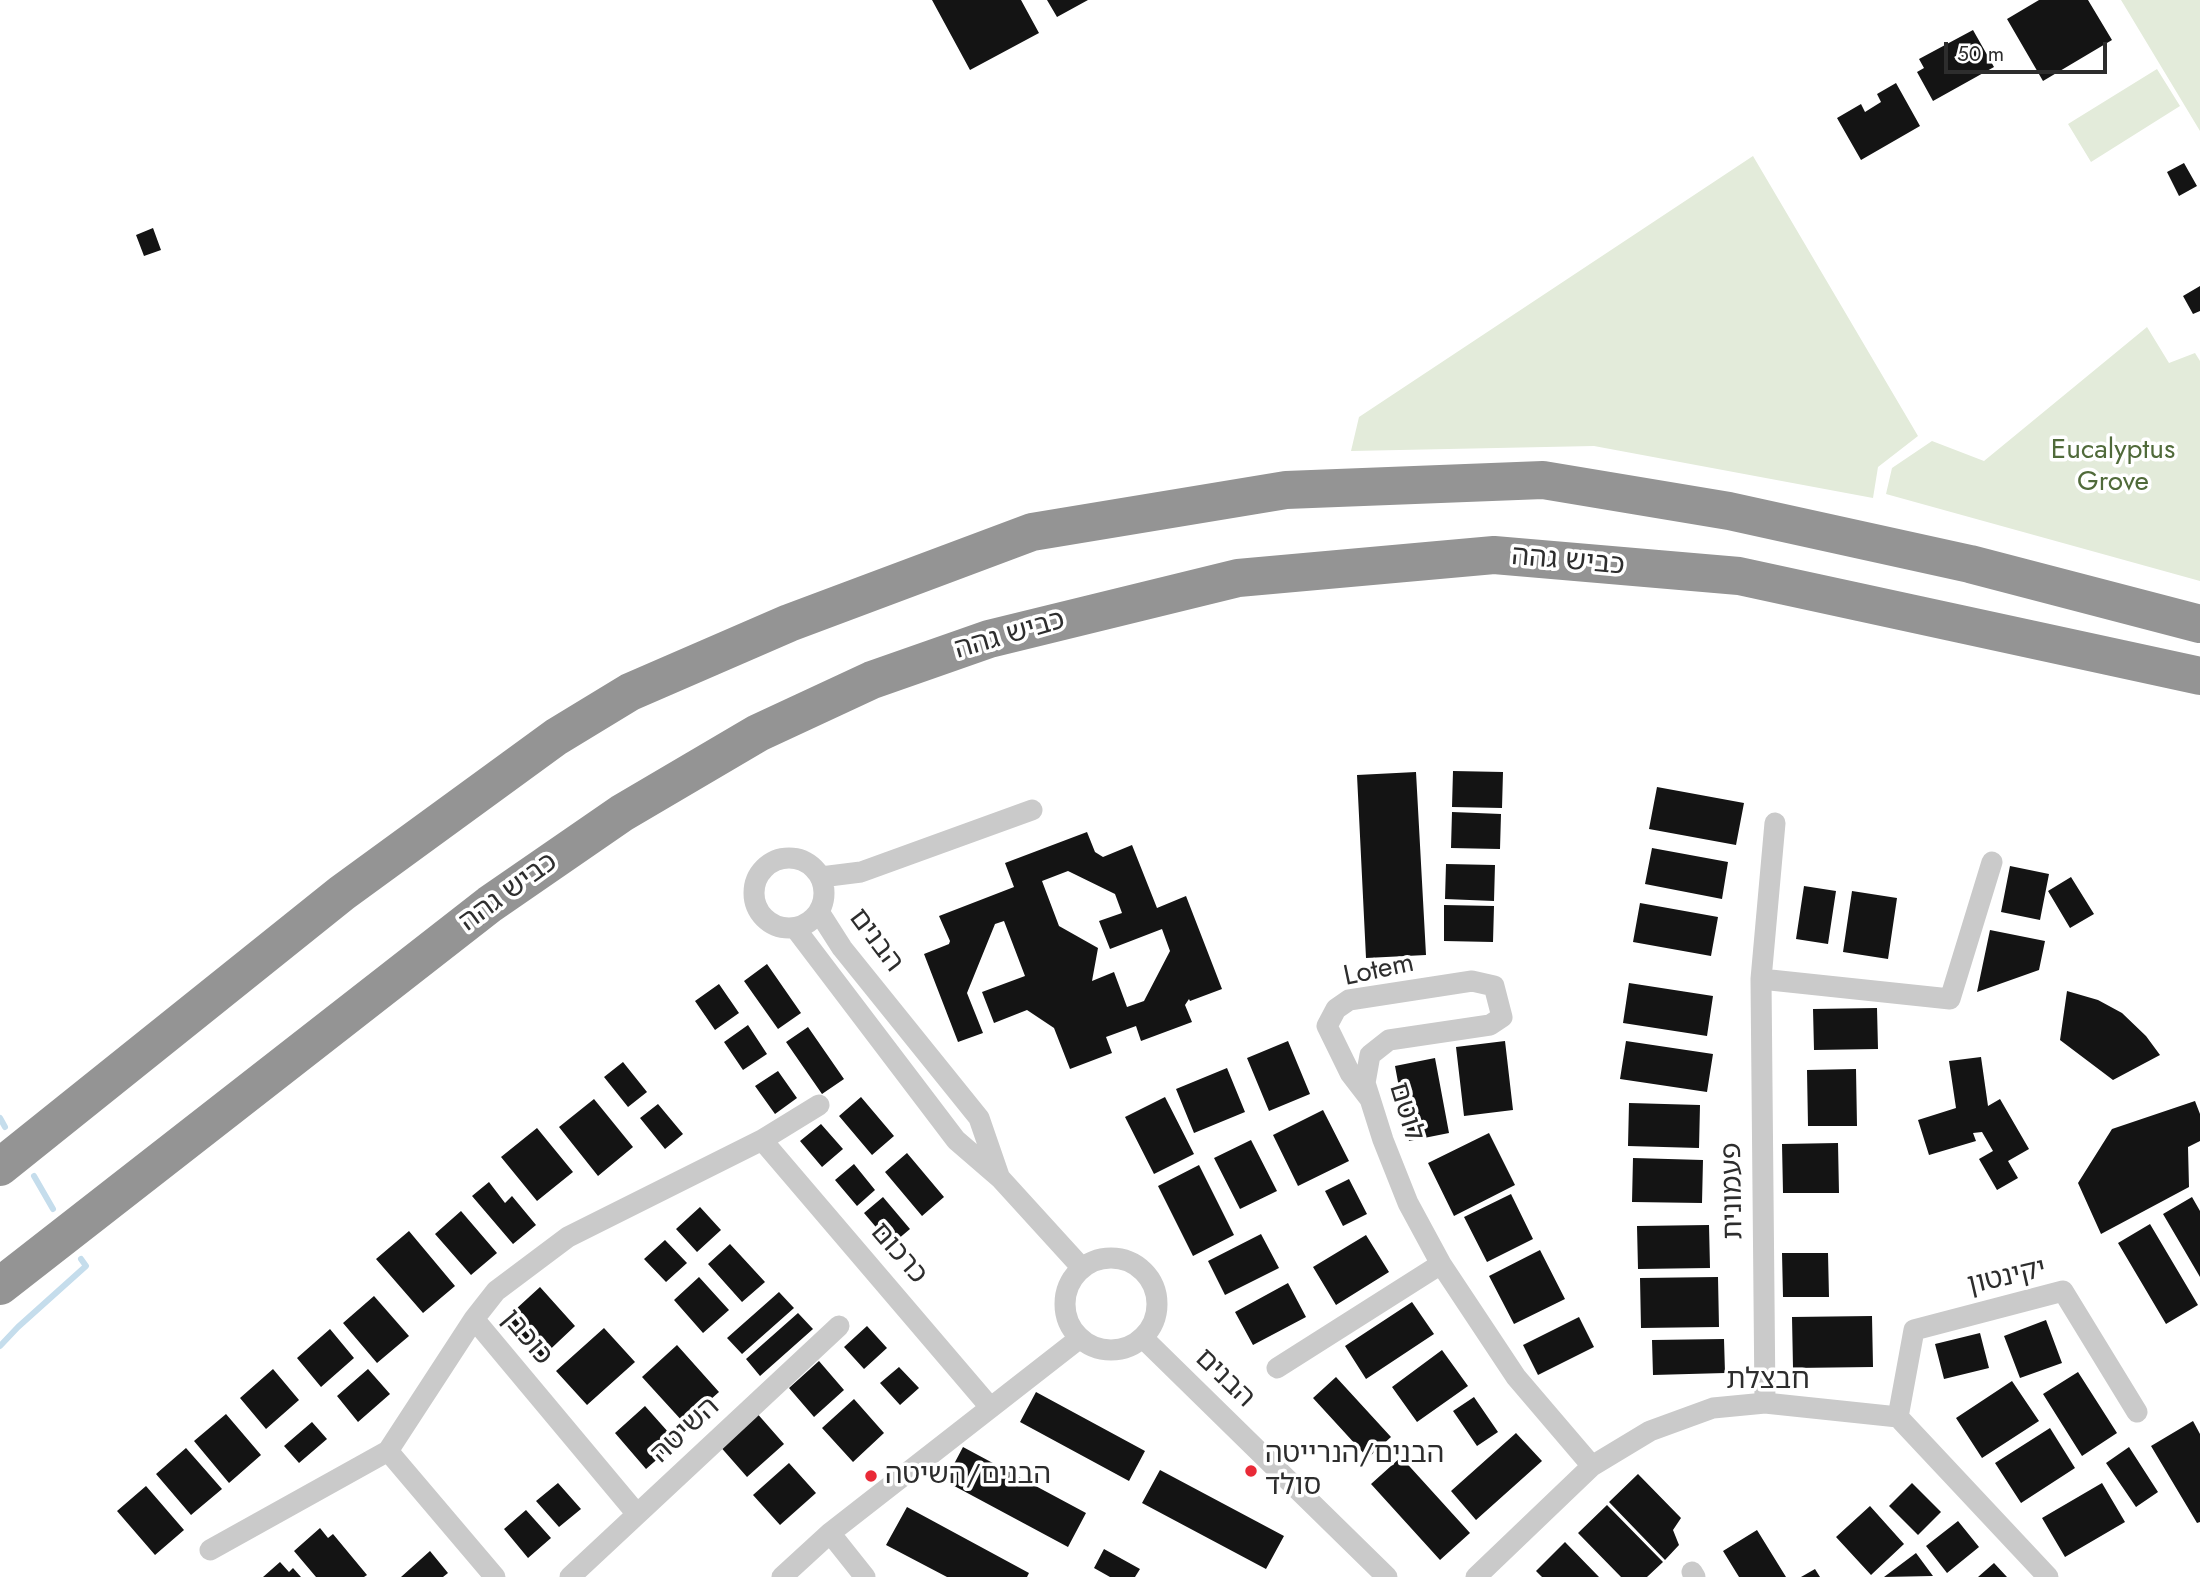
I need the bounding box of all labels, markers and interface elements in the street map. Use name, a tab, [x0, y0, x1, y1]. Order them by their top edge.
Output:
scale bar	[1948, 28, 2111, 72]
text: 50 m	[1957, 39, 2004, 69]
park label: Eucalyptus Grove	[2051, 434, 2175, 500]
street label: כביש גהה	[1510, 540, 1626, 584]
street label: כביש גהה	[951, 604, 1069, 668]
street label: כביש גהה	[453, 846, 565, 940]
street label: הבנים	[840, 903, 910, 979]
street label: Lotem	[1341, 947, 1417, 995]
street label: לוטם	[1380, 1079, 1430, 1145]
street label: פעמונית	[1716, 1142, 1752, 1240]
street label: כרכום	[862, 1216, 934, 1292]
street label: יקינטון	[1964, 1253, 2050, 1303]
street label: כוכבן	[493, 1303, 559, 1373]
street label: הבנים	[1187, 1342, 1261, 1416]
street label: חבצלת	[1726, 1364, 1810, 1398]
street label: השיטה	[645, 1391, 727, 1471]
place label: הבנים/הנרייטה סולד	[1265, 1438, 1444, 1504]
place label: הבנים/השיטה	[885, 1459, 1051, 1493]
marker: הבנים/הנרייטה סולד	[1243, 1463, 1259, 1479]
marker: הבנים/השיטה	[863, 1468, 879, 1484]

